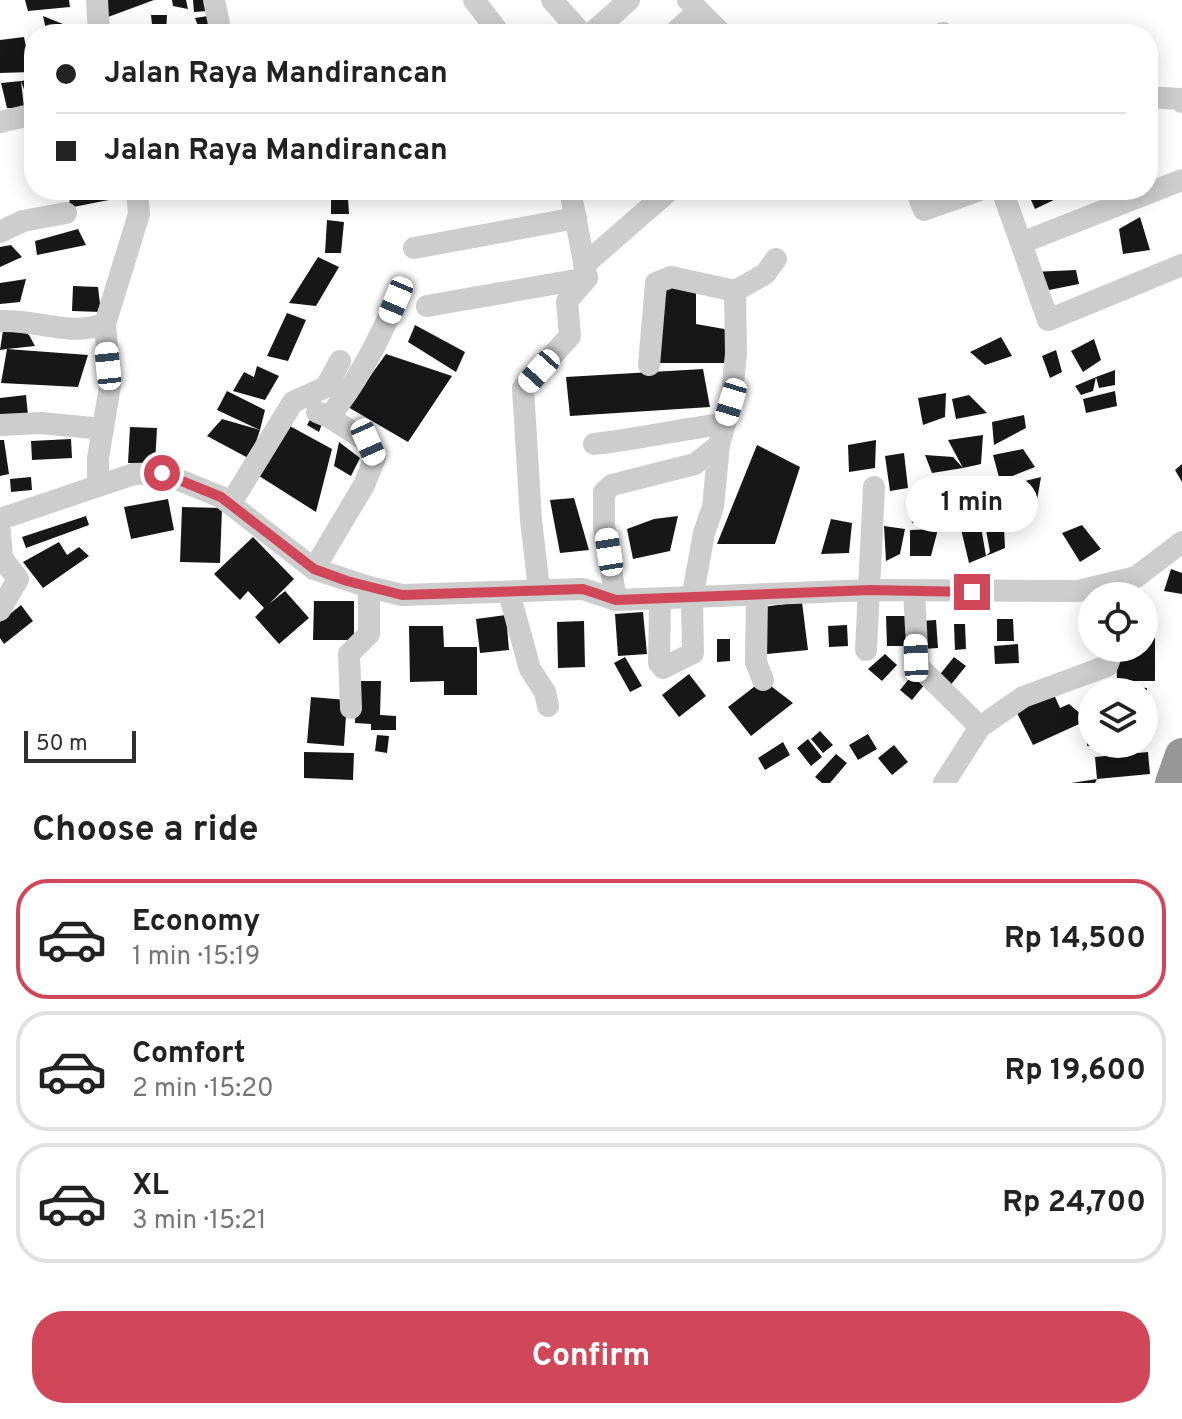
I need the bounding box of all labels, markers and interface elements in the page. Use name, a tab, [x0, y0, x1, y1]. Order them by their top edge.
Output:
text: Jalan Raya Mandirancan	[104, 56, 448, 93]
text: Jalan Raya Mandirancan	[104, 133, 448, 170]
car	[376, 273, 416, 327]
car	[94, 341, 122, 391]
car	[514, 345, 564, 397]
car	[713, 376, 749, 428]
car	[347, 415, 389, 469]
route start	[144, 455, 180, 491]
callout: 1 min	[906, 476, 1038, 532]
text: 1 min	[941, 487, 1003, 520]
car	[593, 526, 625, 578]
route end	[954, 574, 990, 610]
map controls	[1078, 582, 1158, 758]
button: locate	[1078, 582, 1158, 662]
car	[903, 634, 929, 682]
button: layers	[1078, 678, 1158, 758]
scale bar	[24, 727, 136, 763]
text: 50 m	[36, 731, 88, 758]
text: Choose a ride	[32, 808, 258, 854]
icon: car	[36, 903, 108, 975]
text: Economy	[132, 904, 260, 941]
text: Rp 14,500	[1004, 921, 1146, 958]
text: 1 min · 15:19	[132, 941, 260, 974]
icon: car	[36, 1035, 108, 1107]
text: Comfort	[132, 1036, 245, 1073]
text: Rp 19,600	[1005, 1053, 1146, 1090]
text: 2 min · 15:20	[132, 1073, 274, 1106]
icon: car	[36, 1167, 108, 1239]
text: XL	[132, 1168, 169, 1205]
text: Rp 24,700	[1002, 1185, 1146, 1222]
text: 3 min · 15:21	[132, 1205, 267, 1238]
button: Confirm	[32, 1311, 1150, 1403]

